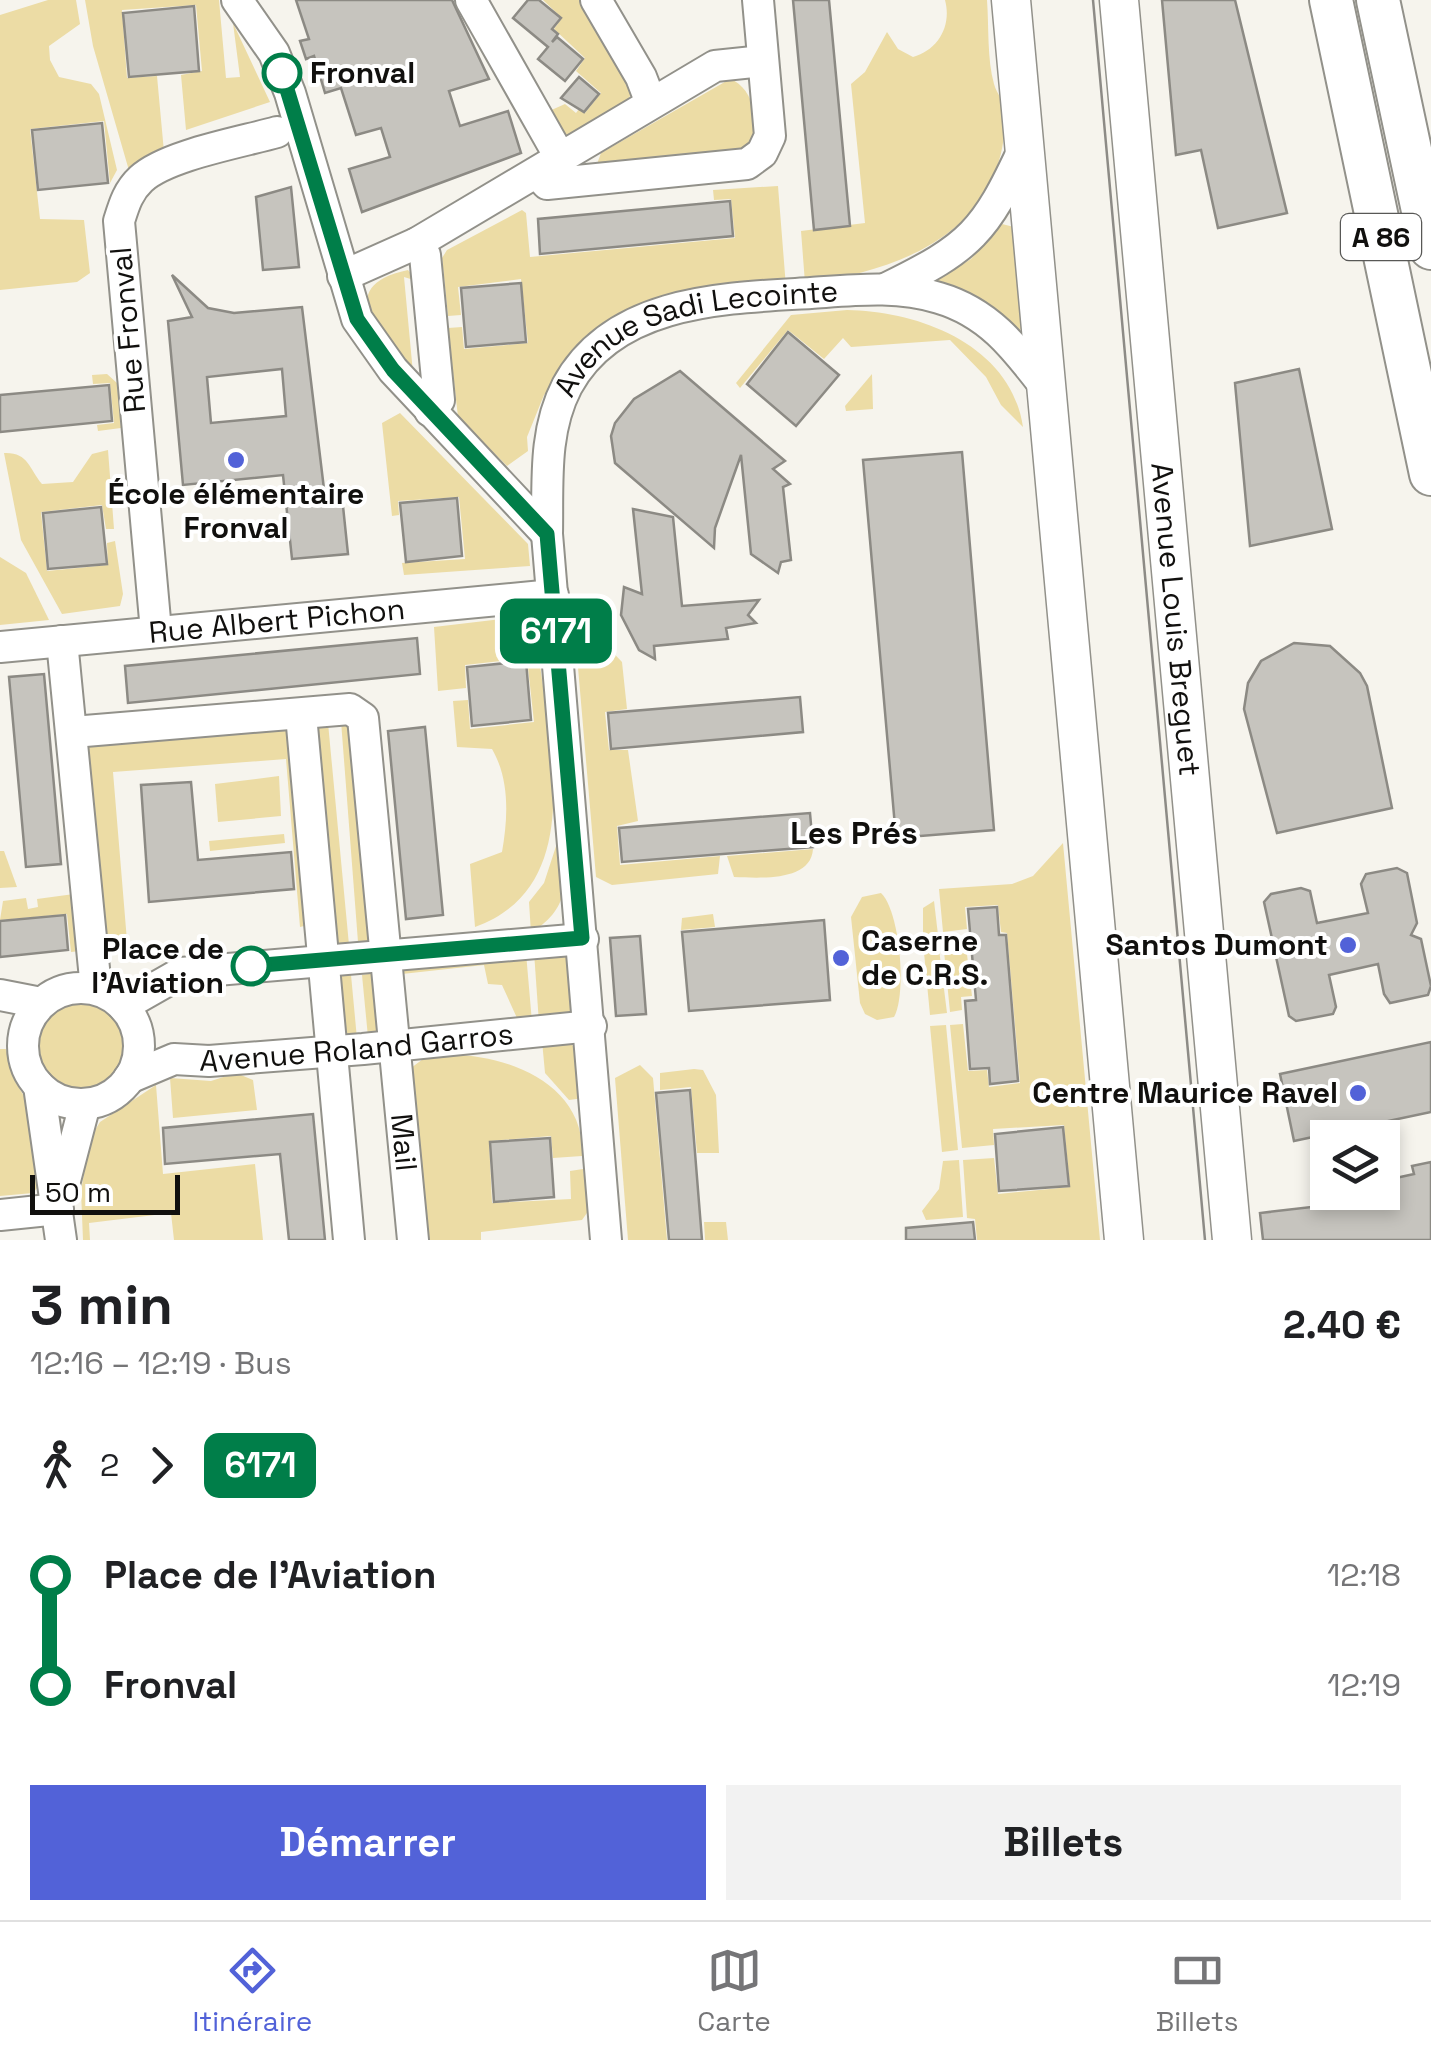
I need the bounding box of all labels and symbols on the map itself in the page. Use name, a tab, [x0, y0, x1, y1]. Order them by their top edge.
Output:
place label: Fronval	[310, 53, 415, 92]
marker: Fronval	[263, 54, 301, 92]
road number: A 86	[1341, 214, 1421, 260]
street label: Rue Fronval	[101, 245, 154, 415]
street label: Avenue Sadi Lecointe	[545, 271, 839, 403]
marker: École élémentaire Fronval	[225, 449, 247, 471]
street label: Avenue Louis Breguet	[1142, 461, 1210, 778]
place label: École élémentaire Fronval	[108, 474, 364, 547]
street label: Rue Albert Pichon	[147, 589, 407, 652]
line badge: 6171	[486, 598, 626, 664]
district label: Les Prés	[790, 813, 918, 853]
place label: Caserne de C.R.S.	[861, 921, 988, 994]
place label: Santos Dumont	[1105, 925, 1328, 964]
place label: Place de l'Aviation	[91, 929, 224, 1002]
marker: Santos Dumont	[1337, 934, 1359, 956]
marker: Place de l'Aviation	[232, 947, 270, 985]
marker: Caserne de C.R.S.	[830, 947, 852, 969]
street label: Avenue Roland Garros	[199, 1014, 515, 1081]
place label: Centre Maurice Ravel	[1032, 1073, 1338, 1112]
marker: Centre Maurice Ravel	[1347, 1082, 1369, 1104]
street label: Mail	[382, 1112, 426, 1173]
scale bar	[30, 1170, 180, 1214]

